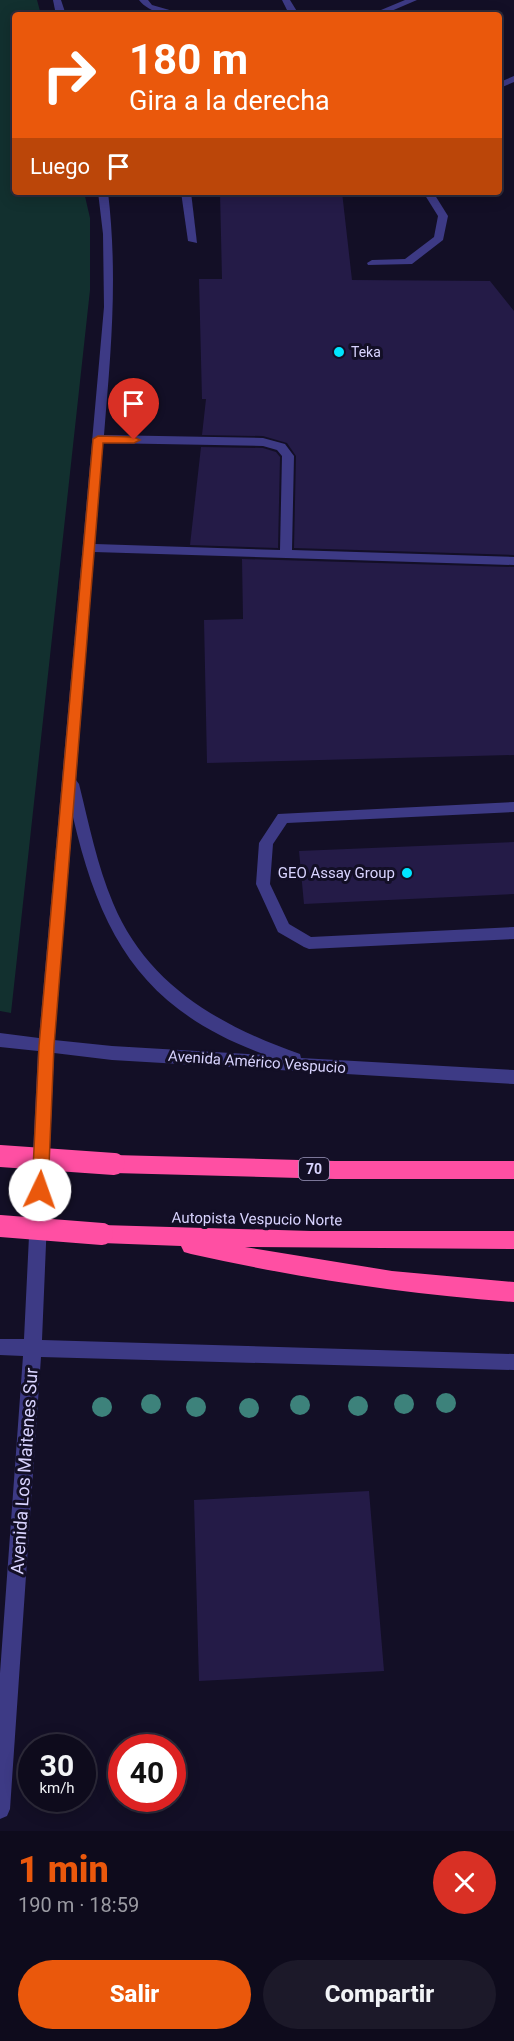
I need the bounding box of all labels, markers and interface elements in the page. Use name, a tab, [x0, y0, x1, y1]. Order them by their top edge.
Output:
text: 180 m	[129, 35, 248, 84]
icon: right	[30, 36, 108, 114]
text: Gira a la derecha	[129, 85, 330, 117]
icon: arrive	[102, 150, 135, 183]
text: Luego	[30, 154, 90, 179]
place label: Teka	[351, 344, 381, 360]
marker: Teka	[332, 345, 346, 359]
pin	[108, 378, 159, 440]
icon: arrive	[117, 387, 150, 420]
place label: GEO Assay Group	[278, 864, 395, 882]
marker: GEO Assay Group	[400, 866, 414, 880]
street label: Avenida Américo Vespucio	[167, 1047, 347, 1077]
position arrow	[8, 1158, 72, 1222]
road number: 70	[299, 1158, 329, 1180]
street label: Autopista Vespucio Norte	[171, 1209, 343, 1229]
street label: Avenida Los Maitenes Sur	[6, 1367, 42, 1575]
speed limit sign: 40	[108, 1734, 186, 1812]
text: 30	[40, 1748, 74, 1783]
text: km/h	[39, 1779, 75, 1797]
text: 1 min	[18, 1849, 109, 1891]
button: close	[433, 1851, 496, 1914]
text: 190 m · 18:59	[18, 1893, 139, 1917]
button: Salir	[18, 1960, 251, 2029]
button: Compartir	[263, 1960, 496, 2029]

